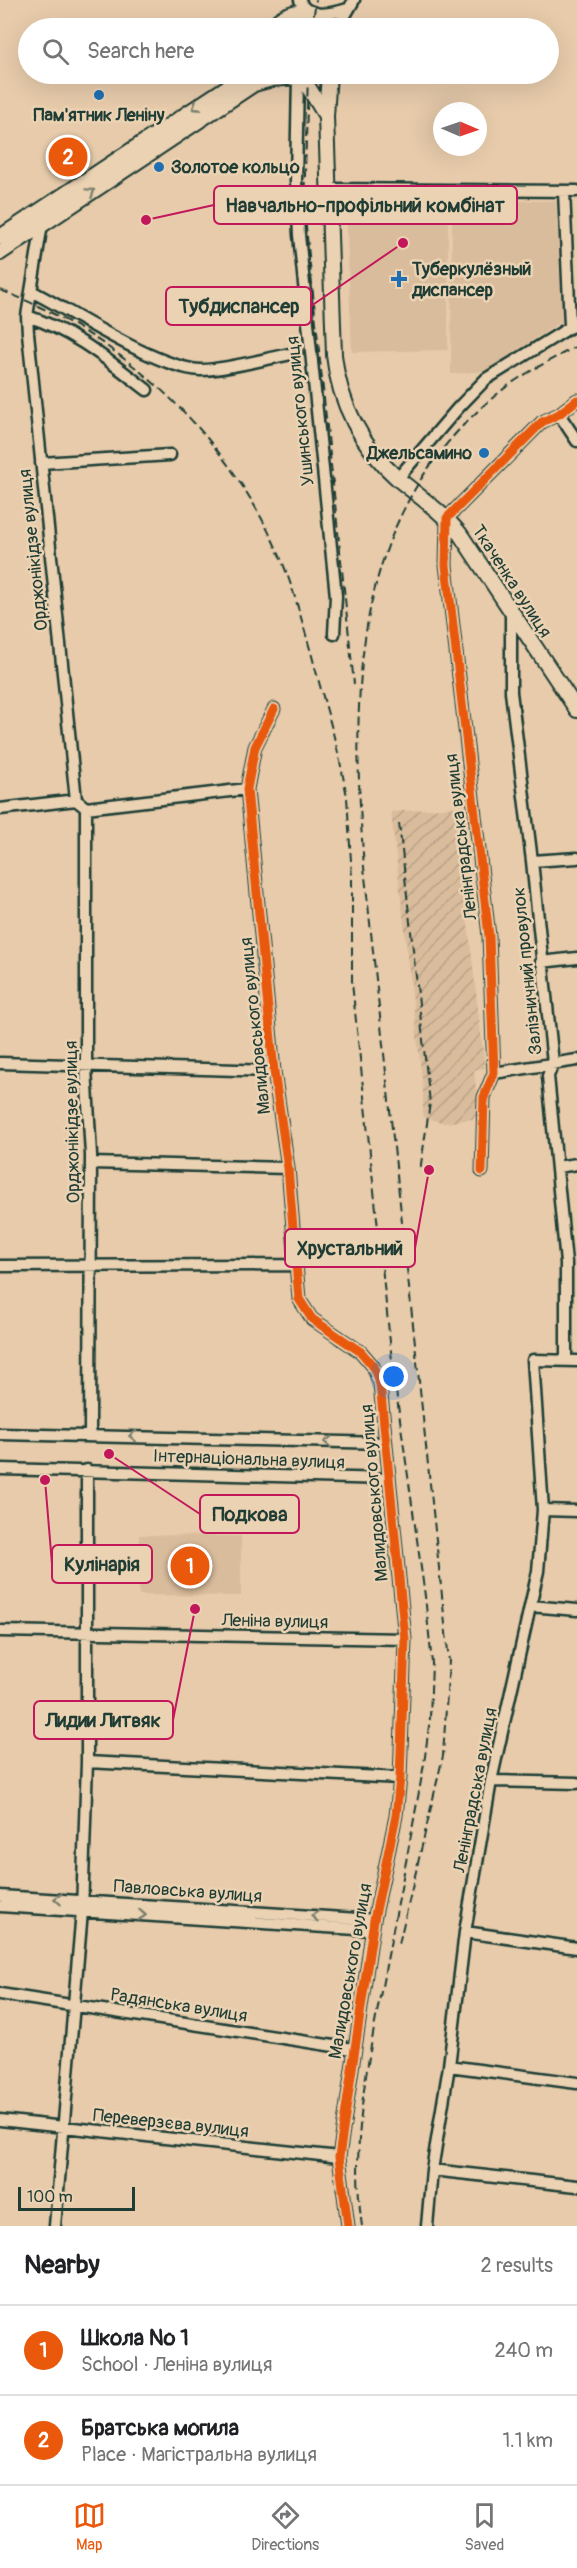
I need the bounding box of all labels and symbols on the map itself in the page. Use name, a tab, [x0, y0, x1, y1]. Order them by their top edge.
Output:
marker: Пам'ятник Леніну	[92, 88, 106, 102]
one-way arrow	[192, 100, 203, 111]
north arrow	[433, 102, 487, 156]
place label: Пам'ятник Леніну	[34, 104, 165, 127]
pin: 2	[48, 134, 88, 180]
place label: Золотое кольцо	[171, 156, 300, 179]
marker: Золотое кольцо	[152, 160, 166, 174]
callout: Навчально-профільний комбінат	[214, 186, 517, 224]
one-way arrow	[84, 188, 95, 199]
text: Навчально-профільний комбінат	[225, 193, 506, 218]
place label: Туберкулёзный диспансер	[411, 258, 531, 302]
marker: Туберкулёзный диспансер	[390, 270, 408, 288]
callout: Тубдиспансер	[166, 287, 311, 325]
text: Тубдиспансер	[177, 294, 300, 319]
street label: Ушинського вулиця	[281, 335, 320, 487]
place label: Джельсамино	[366, 442, 472, 465]
marker: Джельсамино	[477, 446, 491, 460]
street label: Орджонікідзе вулиця	[14, 468, 53, 632]
street label: Ткаченка вулиця	[467, 521, 557, 642]
street label: Ленінградська вулиця	[440, 752, 483, 922]
street label: Залізничний провулок	[507, 886, 548, 1056]
street label: Малидовського вулиця	[235, 936, 276, 1116]
street label: Орджонікідзе вулиця	[60, 1040, 85, 1203]
callout: Хрустальний	[285, 1229, 415, 1267]
text: Хрустальний	[297, 1236, 403, 1261]
your location	[379, 1362, 408, 1391]
street label: Малидовського вулиця	[355, 1403, 394, 1583]
one-way arrow	[128, 1429, 137, 1442]
one-way arrow	[323, 1435, 332, 1448]
street label: Інтернаціональна вулиця	[153, 1445, 345, 1474]
callout: Подкова	[200, 1495, 299, 1533]
text: Подкова	[213, 1502, 287, 1527]
pin: 1	[170, 1544, 210, 1588]
callout: Кулінарія	[52, 1545, 152, 1583]
text: Кулінарія	[64, 1552, 140, 1577]
street label: Леніна вулиця	[220, 1609, 329, 1634]
callout: Лидии Литвяк	[34, 1701, 173, 1739]
street label: Ленінградська вулиця	[448, 1706, 503, 1875]
text: Лидии Литвяк	[44, 1708, 161, 1733]
street label: Павловська вулиця	[113, 1875, 263, 1908]
street label: Малидовського вулиця	[324, 1881, 377, 2061]
one-way arrow	[53, 1893, 62, 1906]
one-way arrow	[138, 1909, 147, 1922]
one-way arrow	[311, 1910, 320, 1923]
street label: Радянська вулиця	[109, 1983, 249, 2028]
street label: Переверзєва вулиця	[92, 2104, 250, 2143]
scale bar	[18, 2184, 135, 2212]

